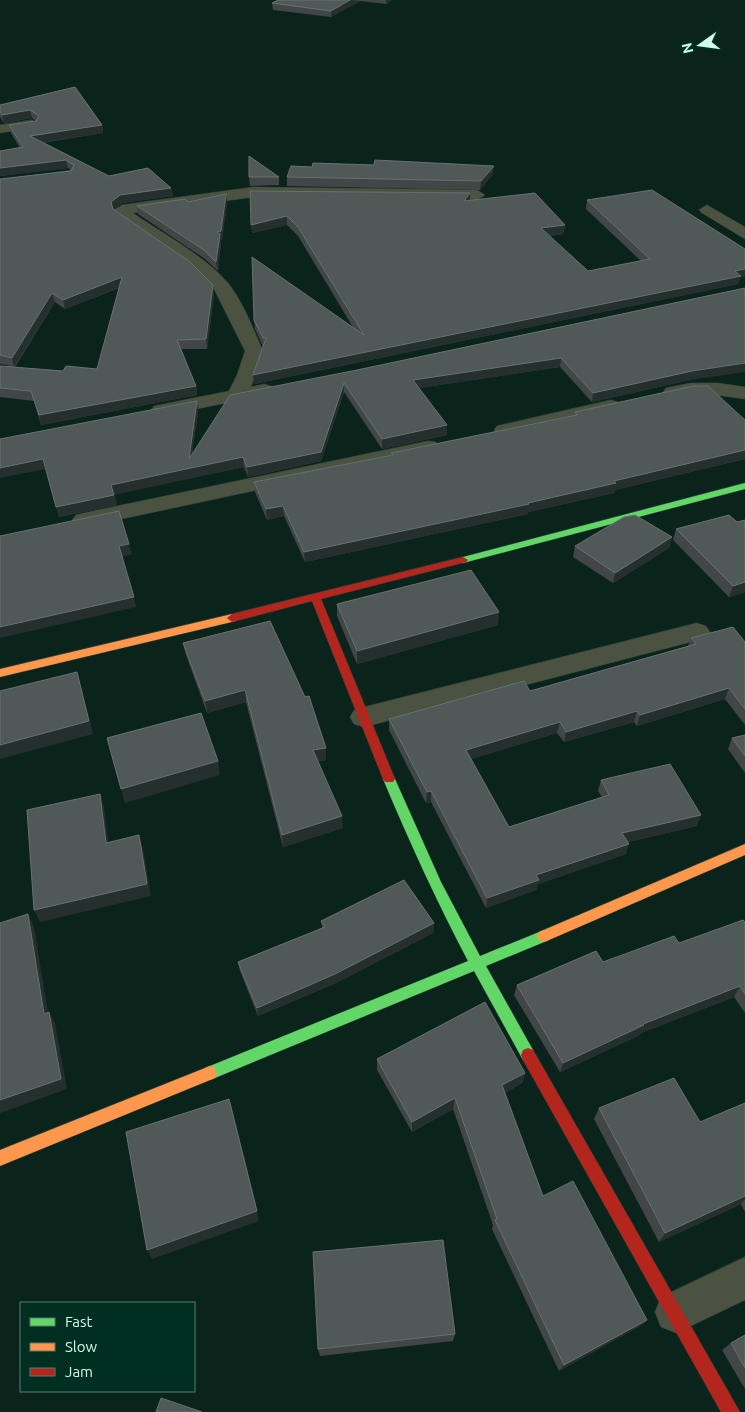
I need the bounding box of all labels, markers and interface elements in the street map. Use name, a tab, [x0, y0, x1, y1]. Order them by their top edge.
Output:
north arrow	[675, 20, 725, 70]
text: N	[678, 41, 696, 55]
legend	[20, 1302, 195, 1392]
text: Fast	[65, 1313, 93, 1330]
text: Slow	[65, 1338, 98, 1355]
text: Jam	[65, 1363, 93, 1380]

